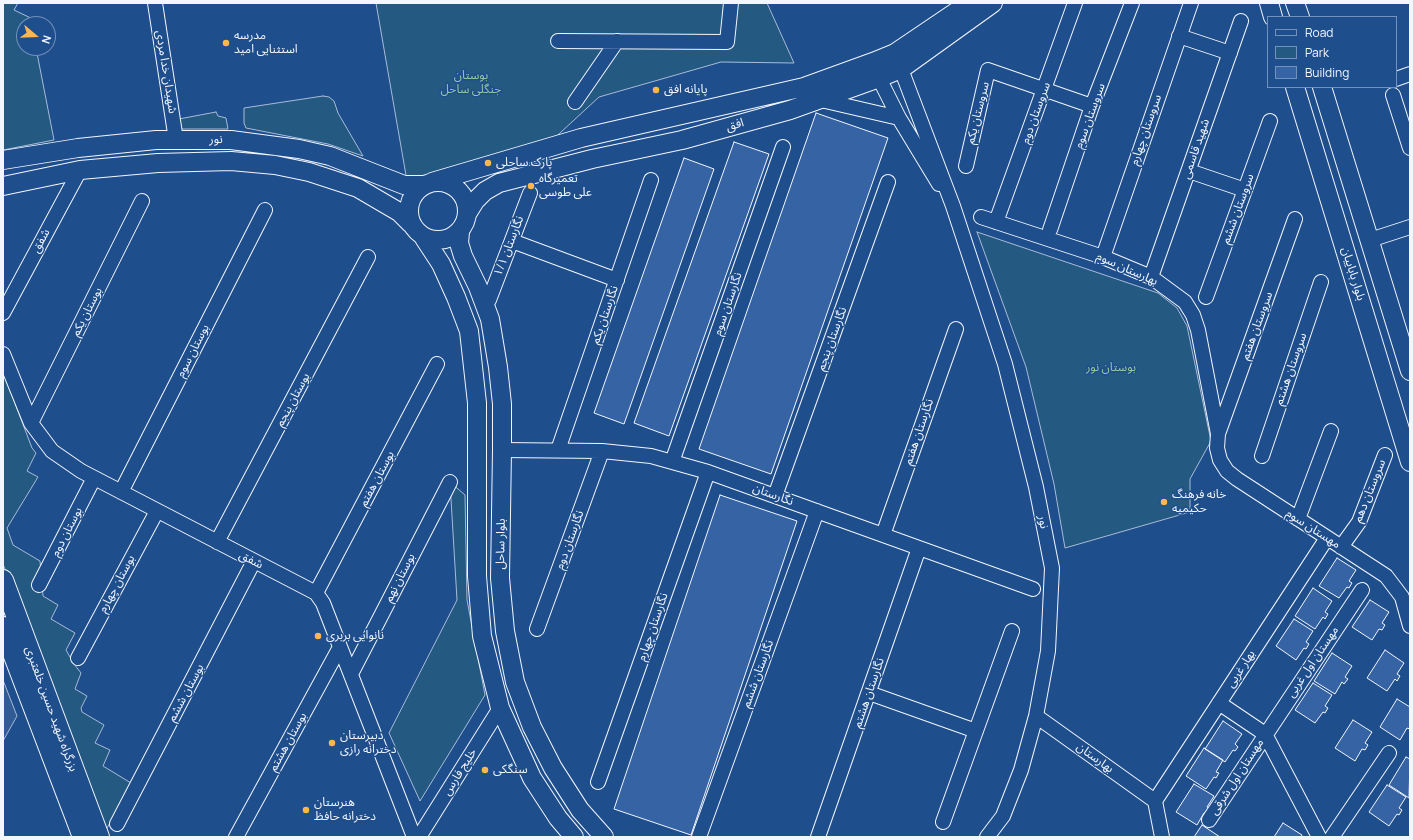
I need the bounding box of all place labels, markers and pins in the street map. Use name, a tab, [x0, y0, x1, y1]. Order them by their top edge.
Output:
place label: مدرسه استثنایی امید	[234, 29, 298, 57]
marker: مدرسه استثنایی امید	[221, 38, 231, 48]
place label: پایانه افق	[664, 83, 708, 97]
marker: پایانه افق	[651, 85, 661, 95]
place label: پارک ساحلی	[496, 156, 552, 170]
marker: پارک ساحلی	[483, 158, 493, 168]
place label: تعمیرگاه علی طوسی	[539, 172, 592, 200]
marker: تعمیرگاه علی طوسی	[526, 181, 536, 191]
place label: خانه فرهنگ حکیمیه	[1172, 488, 1226, 516]
marker: خانه فرهنگ حکیمیه	[1159, 497, 1169, 507]
place label: نانوایی بربری	[326, 629, 384, 643]
marker: نانوایی بربری	[313, 631, 323, 641]
place label: دبیرستان دخترانه رازی	[340, 729, 397, 757]
marker: دبیرستان دخترانه رازی	[327, 738, 337, 748]
place label: سنگکی	[493, 763, 528, 777]
marker: سنگکی	[480, 765, 490, 775]
place label: هنرستان دخترانه حافظ	[314, 796, 376, 824]
marker: هنرستان دخترانه حافظ	[301, 805, 311, 815]

